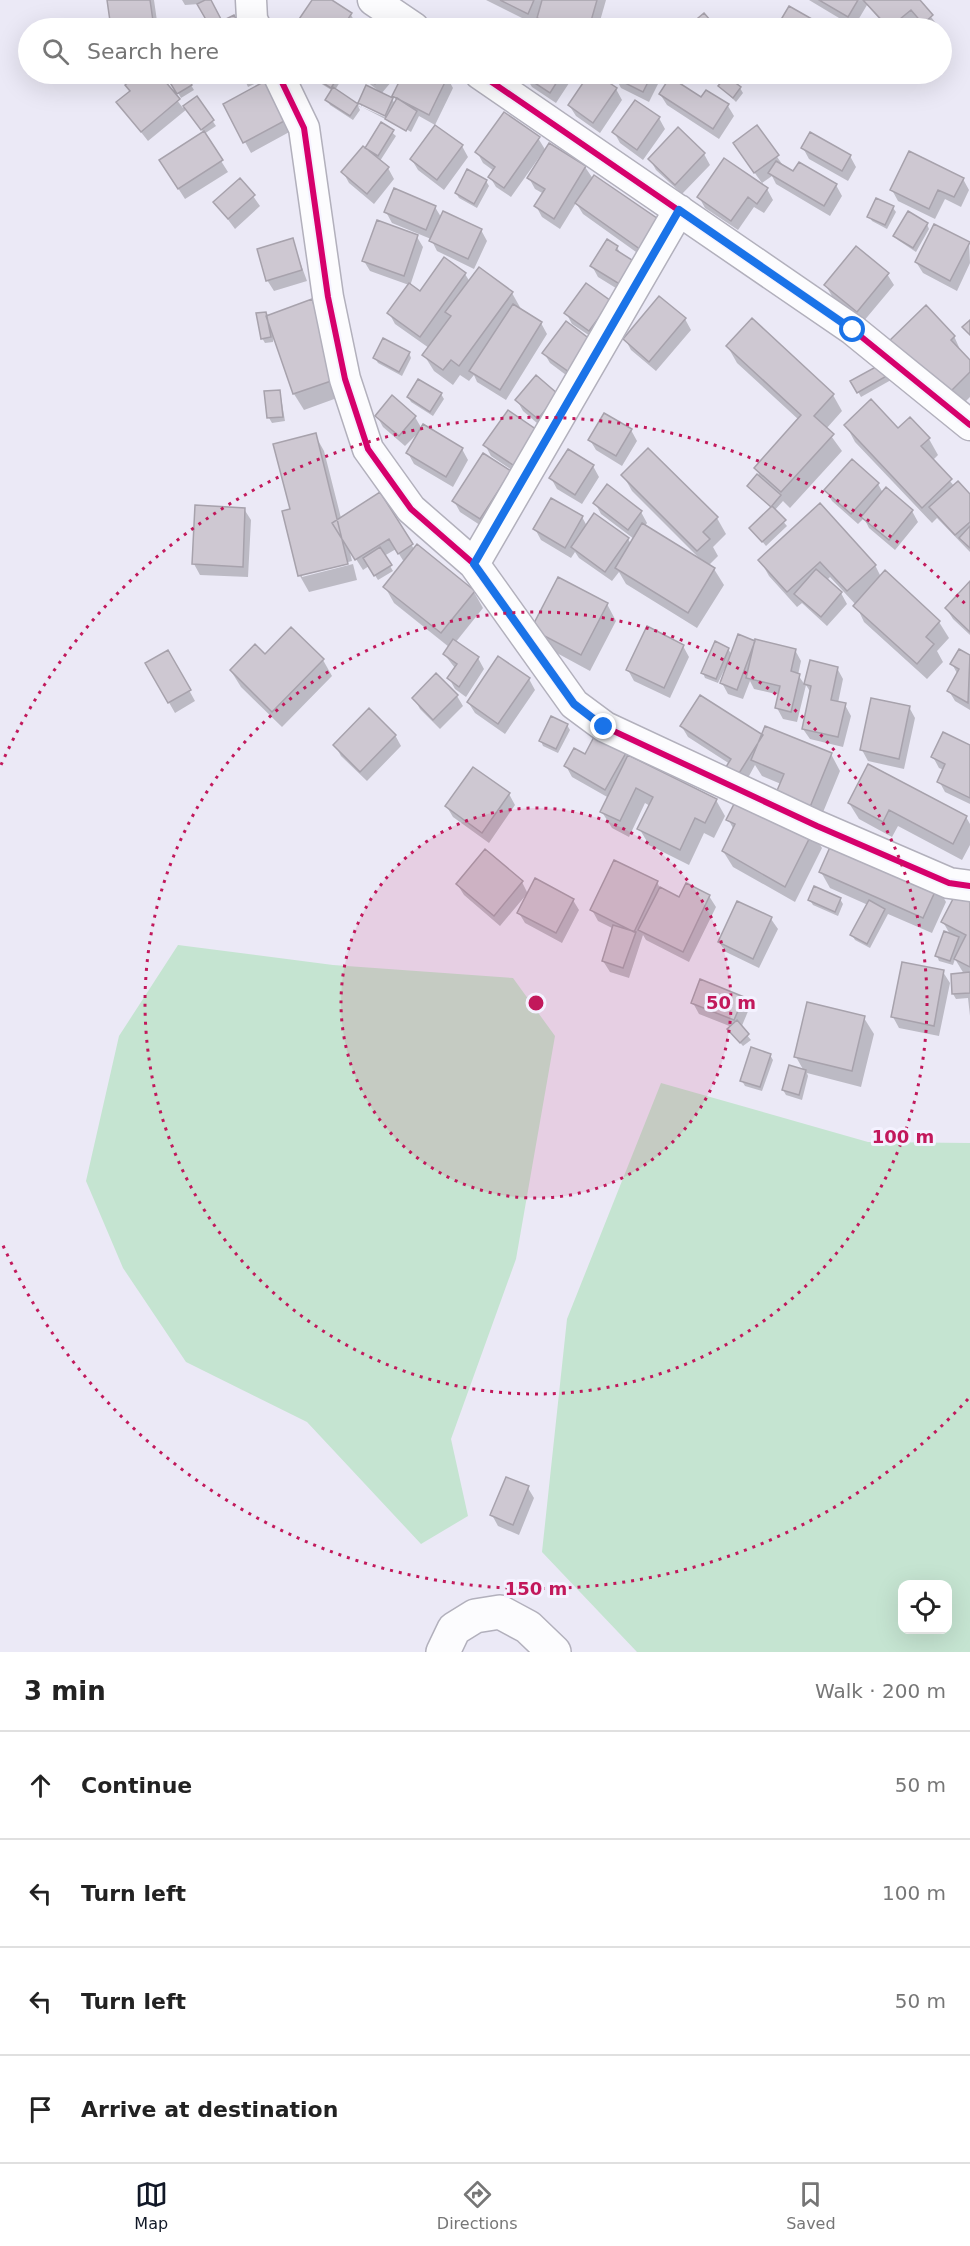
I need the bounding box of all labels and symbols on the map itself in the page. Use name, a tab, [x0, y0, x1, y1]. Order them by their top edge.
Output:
route start	[839, 316, 865, 342]
route end	[590, 713, 616, 739]
text: 50 m	[706, 992, 756, 1013]
centre of rings	[526, 993, 546, 1013]
text: 100 m	[872, 1126, 934, 1147]
text: 150 m	[505, 1578, 567, 1599]

